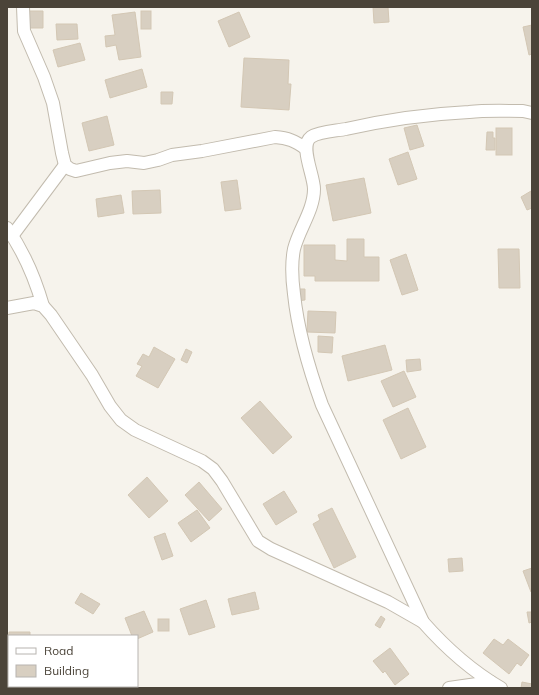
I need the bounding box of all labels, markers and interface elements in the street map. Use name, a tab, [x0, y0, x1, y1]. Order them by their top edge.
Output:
legend	[8, 635, 138, 687]
text: Road	[44, 643, 73, 658]
text: Building	[44, 663, 89, 678]

